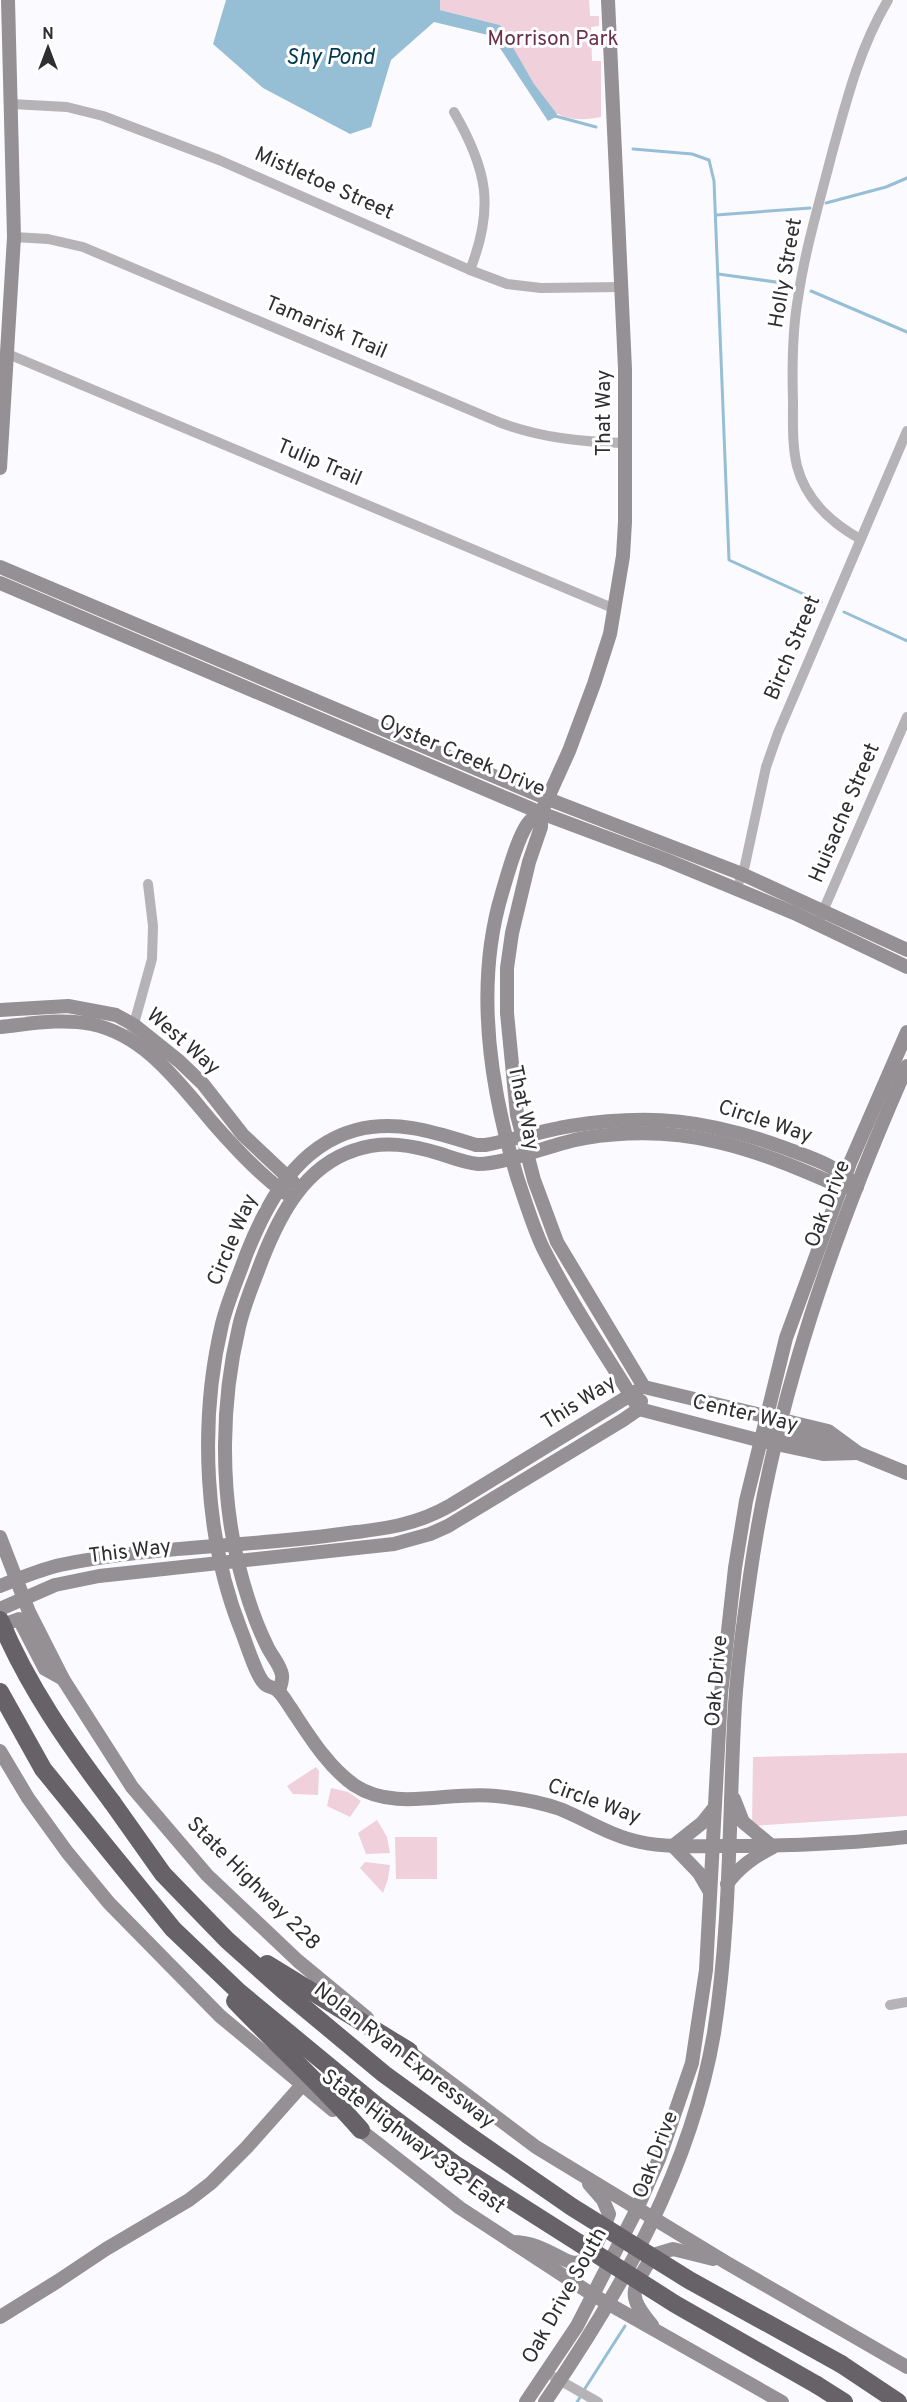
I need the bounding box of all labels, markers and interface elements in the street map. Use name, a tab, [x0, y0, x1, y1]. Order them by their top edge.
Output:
north arrow	[18, 18, 78, 78]
text: N	[42, 25, 54, 45]
park label: Morrison Park	[487, 26, 619, 53]
water label: Shy Pond	[286, 45, 376, 72]
street label: Mistletoe Street	[250, 141, 398, 227]
street label: Holly Street	[763, 216, 809, 330]
street label: Tamarisk Trail	[261, 290, 391, 366]
street label: That Way	[591, 370, 618, 456]
street label: Tulip Trail	[272, 433, 366, 493]
street label: Birch Street	[759, 591, 827, 705]
street label: Oyster Creek Drive	[375, 709, 549, 803]
street label: Huisache Street	[803, 739, 887, 887]
street label: West Way	[140, 1002, 226, 1082]
street label: That Way	[501, 1063, 545, 1153]
street label: Circle Way	[714, 1094, 816, 1150]
street label: Oak Drive	[799, 1156, 857, 1252]
street label: Circle Way	[202, 1190, 264, 1290]
street label: This Way	[537, 1370, 621, 1436]
street label: Center Way	[689, 1389, 801, 1439]
street label: This Way	[87, 1534, 173, 1570]
street label: Oak Drive	[700, 1634, 734, 1728]
street label: Circle Way	[544, 1773, 644, 1831]
street label: State Highway 228	[180, 1811, 326, 1957]
street label: Nolan Ryan Expressway	[308, 1977, 500, 2135]
street label: State Highway 332 East	[315, 2064, 511, 2220]
street label: Oak Drive	[627, 2107, 685, 2203]
street label: Oak Drive South	[516, 2223, 614, 2369]

